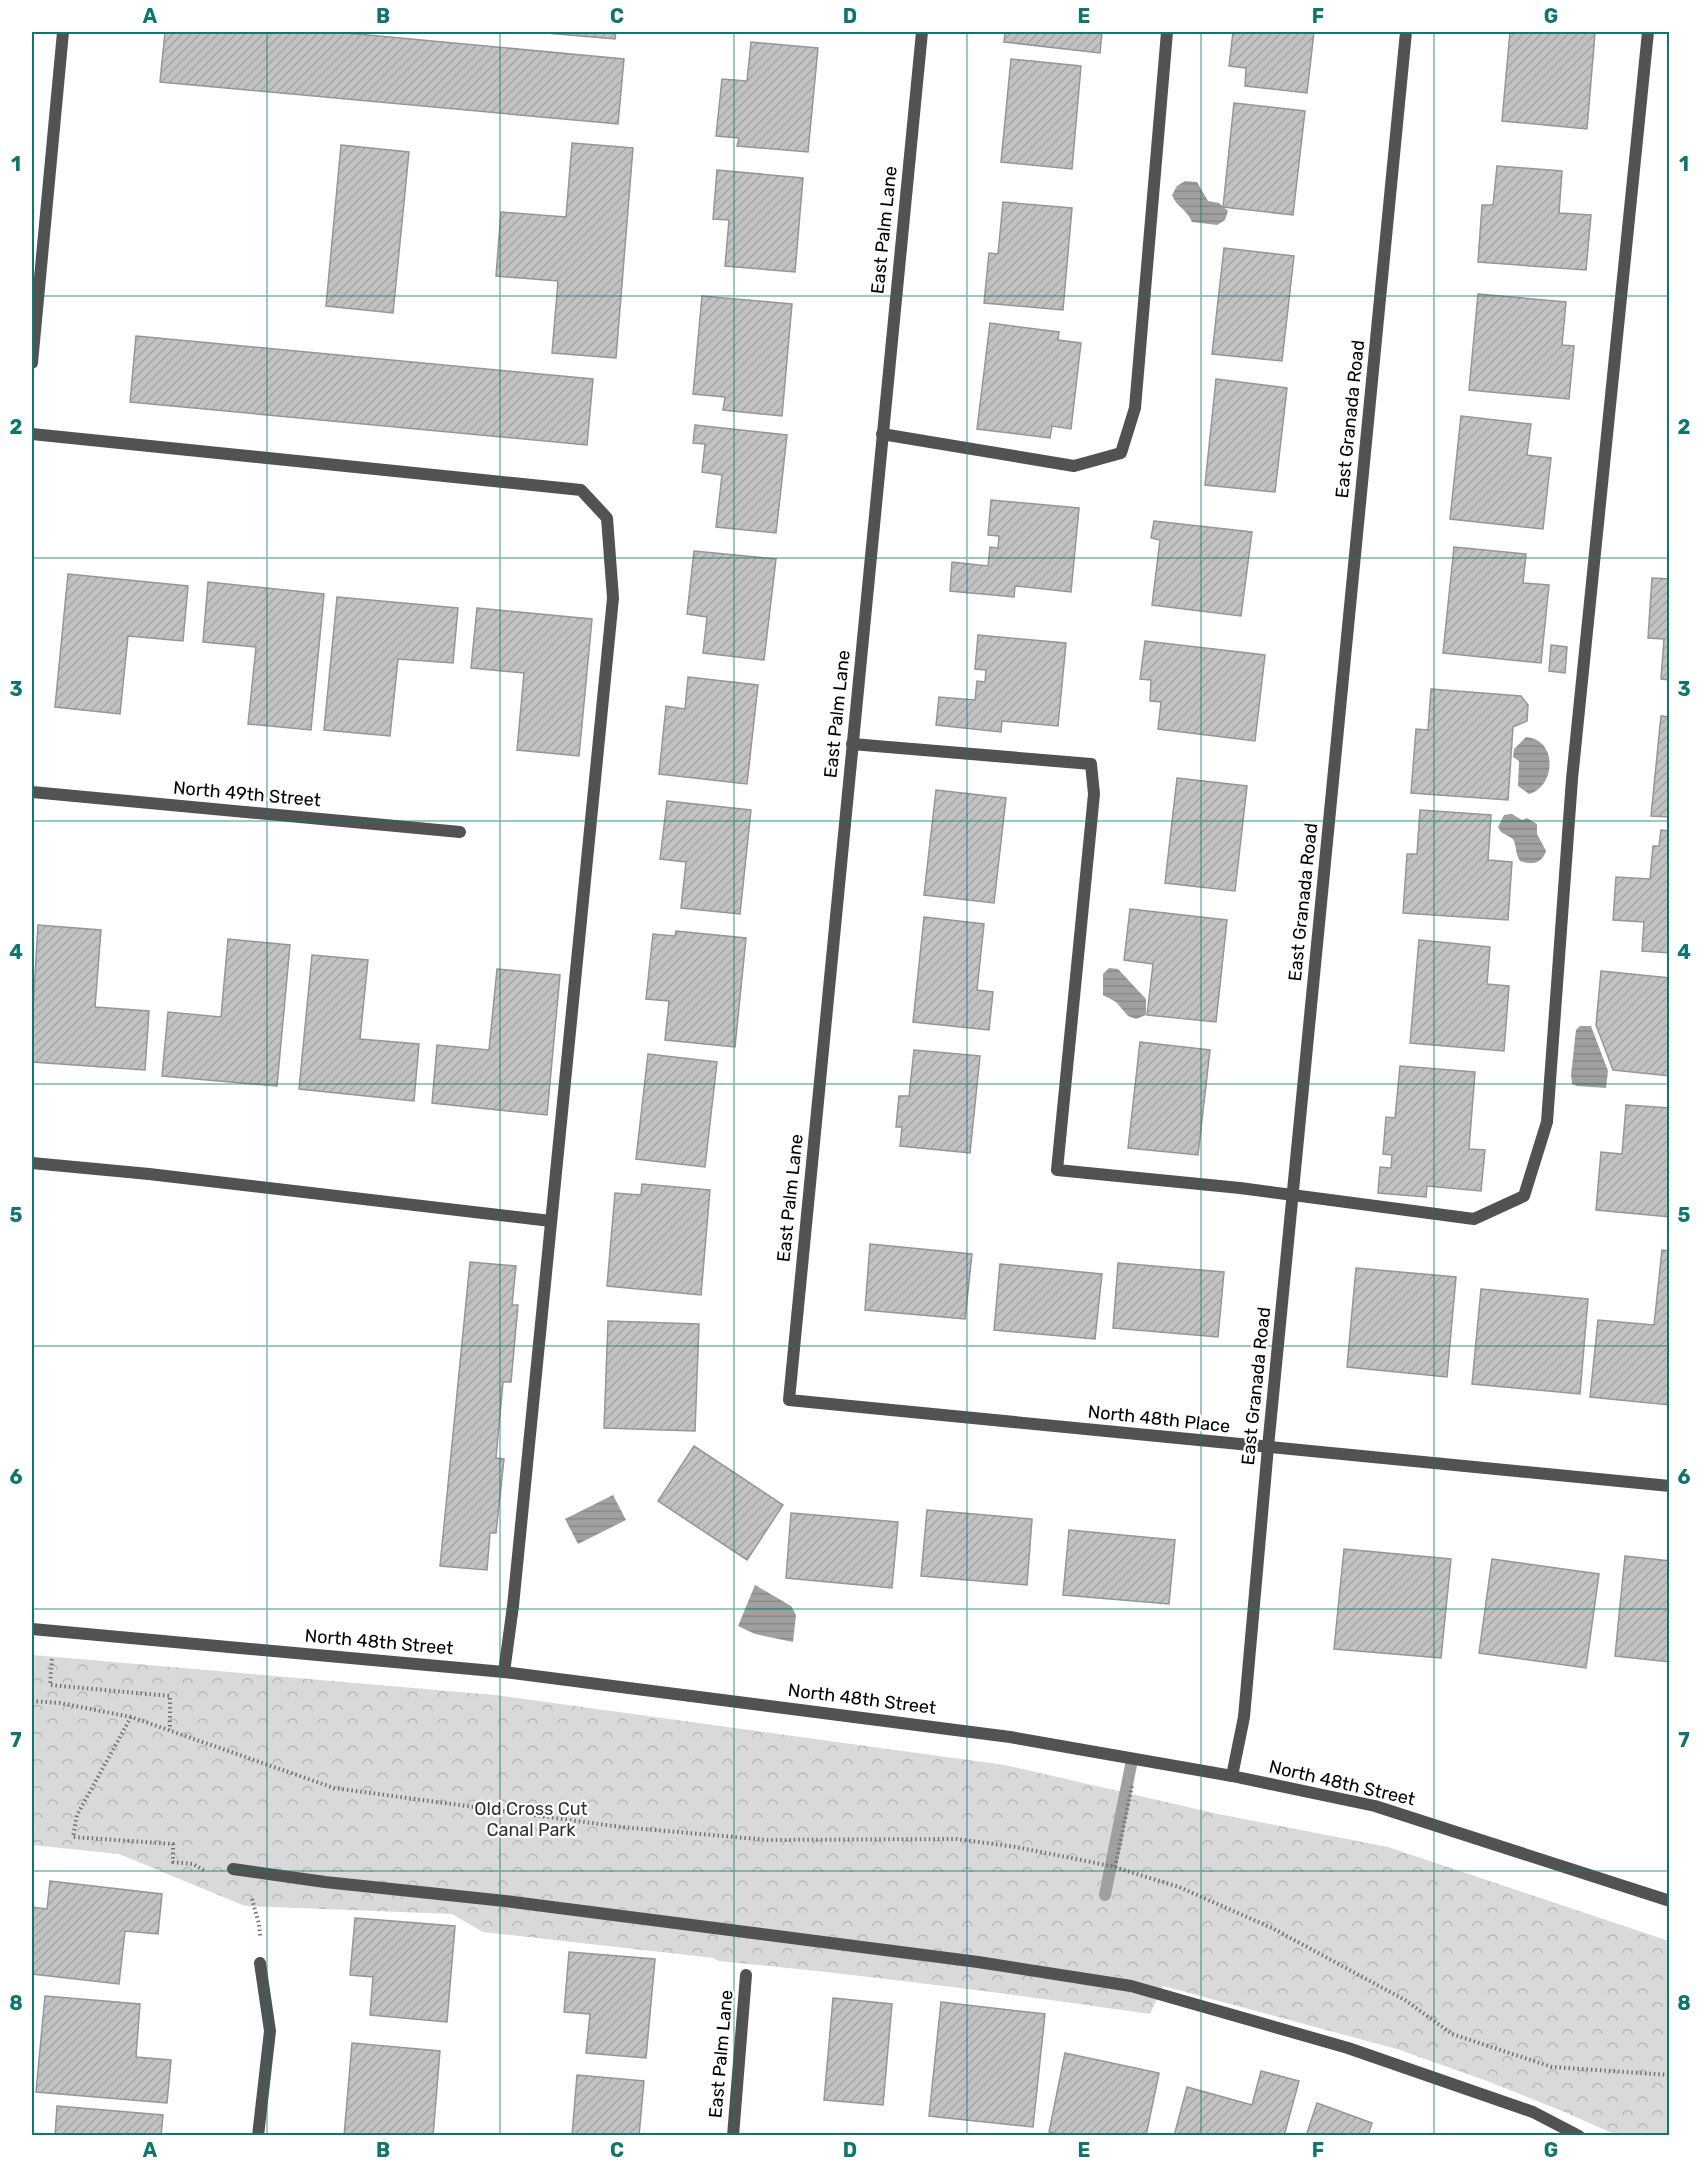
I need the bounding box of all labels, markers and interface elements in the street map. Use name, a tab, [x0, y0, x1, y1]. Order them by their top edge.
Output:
text: A	[143, 4, 158, 28]
text: B	[376, 4, 390, 28]
text: C	[610, 4, 624, 28]
text: D	[843, 4, 857, 28]
text: E	[1078, 4, 1090, 28]
text: F	[1312, 4, 1324, 28]
text: G	[1544, 4, 1558, 28]
text: 1	[11, 152, 21, 176]
text: 1	[1679, 152, 1689, 176]
street label: East Palm Lane	[866, 165, 902, 295]
street label: East Granada Road	[1331, 339, 1369, 499]
text: 2	[10, 415, 23, 439]
text: 2	[1678, 415, 1691, 439]
street label: East Palm Lane	[819, 649, 855, 779]
text: 3	[9, 677, 23, 701]
text: 3	[1677, 677, 1691, 701]
street label: North 49th Street	[172, 777, 322, 811]
street label: East Granada Road	[1284, 822, 1322, 982]
text: 4	[9, 940, 23, 964]
text: 4	[1677, 940, 1691, 964]
street label: East Palm Lane	[772, 1133, 808, 1263]
text: 5	[10, 1203, 23, 1227]
text: 5	[1678, 1203, 1691, 1227]
street label: East Granada Road	[1237, 1306, 1275, 1466]
street label: North 48th Place	[1087, 1401, 1231, 1437]
text: 6	[9, 1465, 23, 1489]
text: 6	[1677, 1465, 1691, 1489]
street label: North 48th Street	[304, 1625, 454, 1659]
street label: North 48th Street	[787, 1679, 937, 1719]
text: 7	[10, 1728, 22, 1752]
text: 7	[1678, 1728, 1690, 1752]
street label: North 48th Street	[1267, 1756, 1417, 1810]
park label: Old Cross Cut Canal Park	[474, 1798, 588, 1841]
street label: East Palm Lane	[704, 1989, 738, 2119]
text: 8	[9, 1991, 23, 2015]
text: 8	[1677, 1991, 1691, 2015]
text: A	[143, 2138, 158, 2162]
text: B	[376, 2138, 390, 2162]
text: C	[610, 2138, 624, 2162]
text: D	[843, 2138, 857, 2162]
text: E	[1078, 2138, 1090, 2162]
text: F	[1312, 2138, 1324, 2162]
text: G	[1544, 2138, 1558, 2162]

